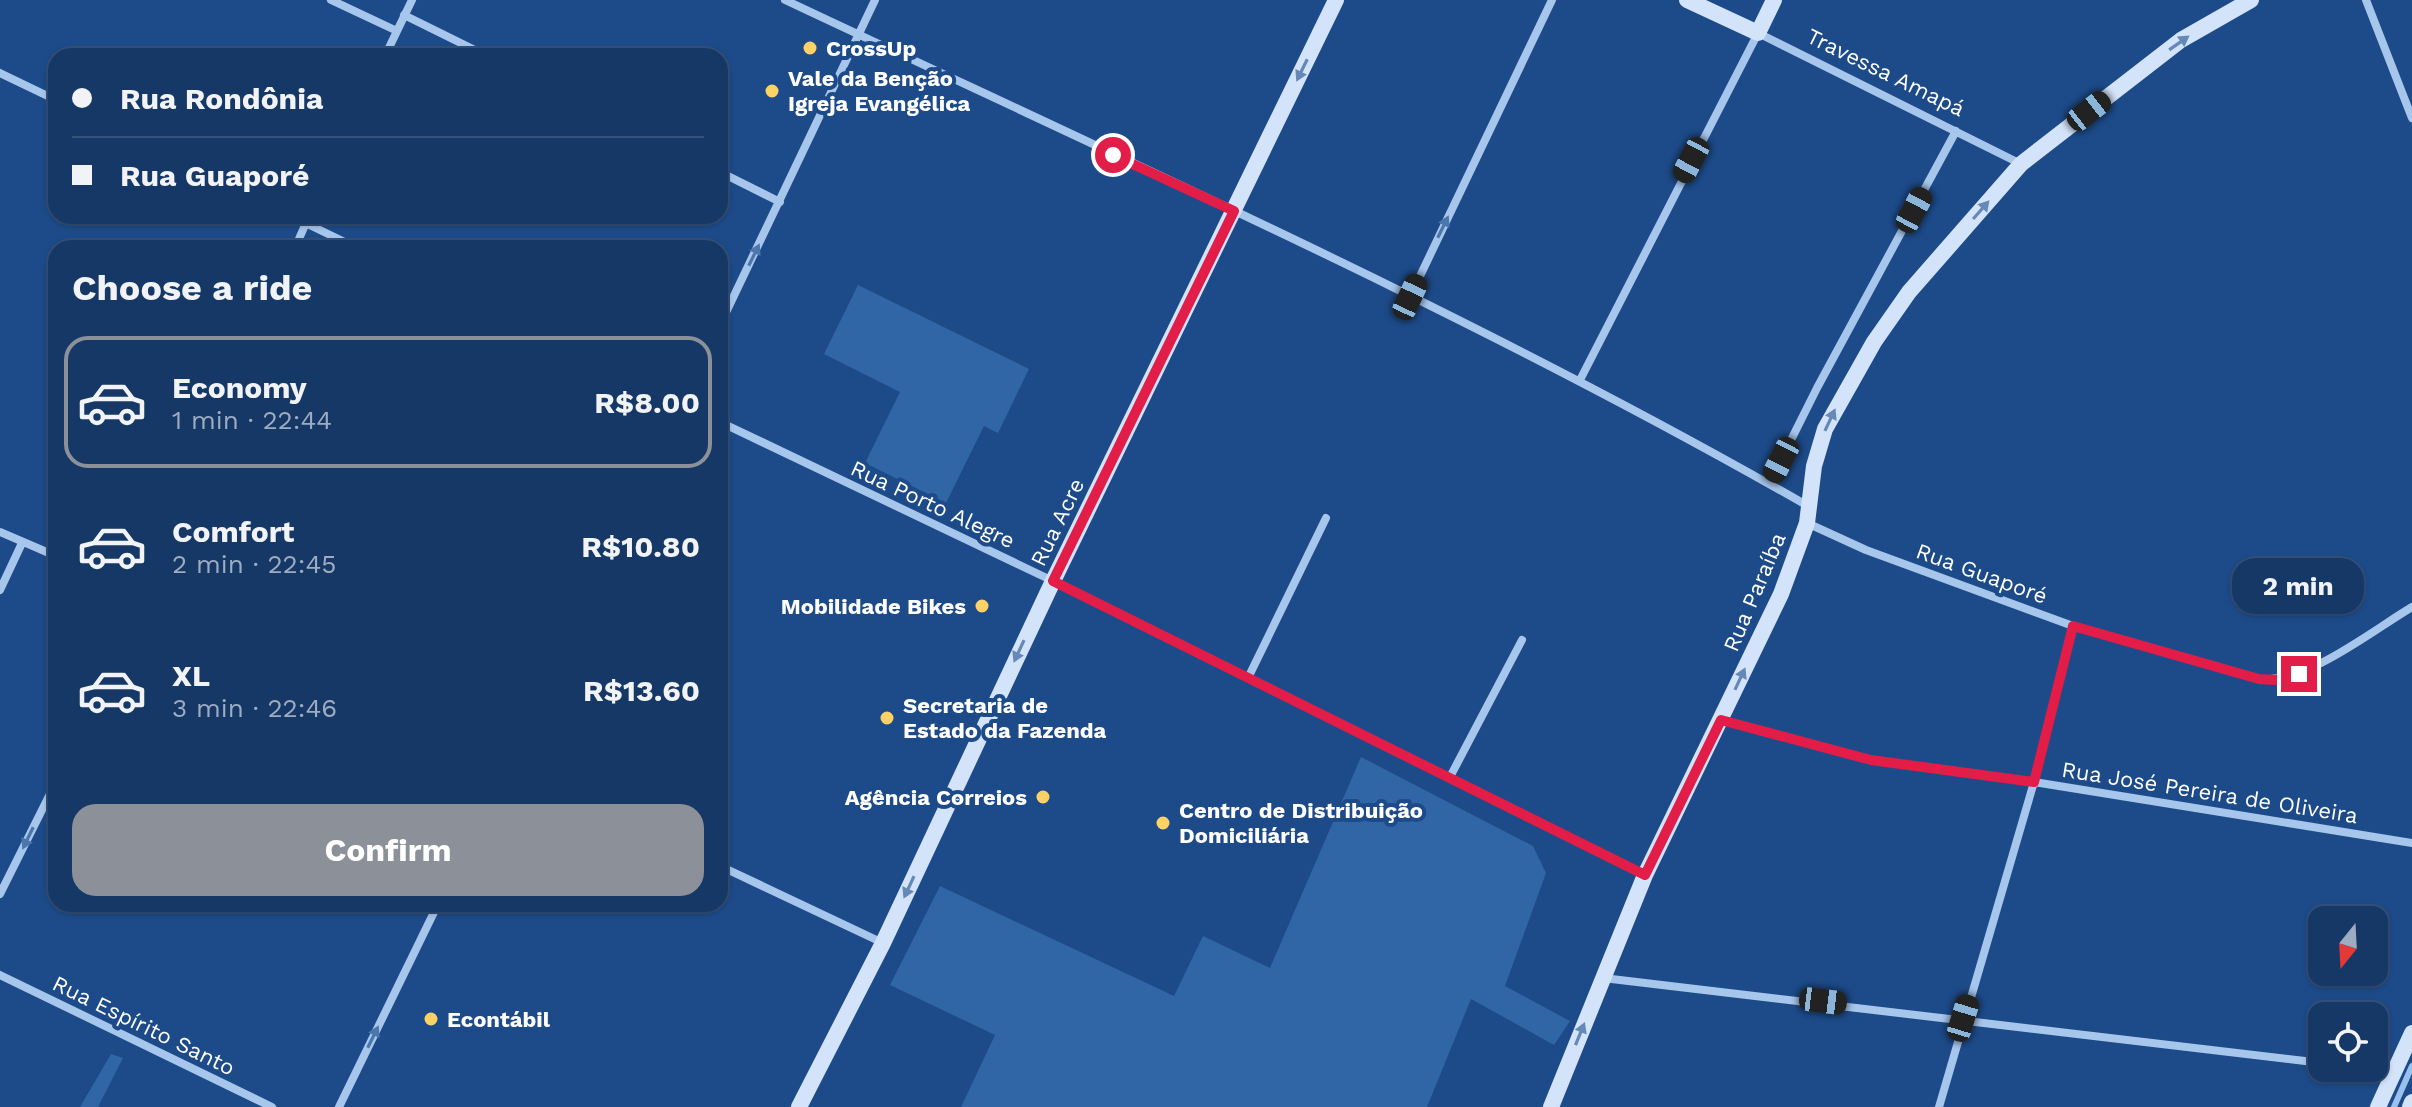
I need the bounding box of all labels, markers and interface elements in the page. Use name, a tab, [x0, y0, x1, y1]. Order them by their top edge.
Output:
street label: Travessa Amapá	[1803, 23, 1969, 122]
one-way arrow	[2168, 35, 2189, 50]
place label: CrossUp	[826, 36, 916, 61]
marker: CrossUp	[801, 39, 819, 57]
one-way arrow	[1295, 59, 1309, 82]
place label: Vale da Benção Igreja Evangélica	[788, 66, 971, 116]
text: Rua Rondônia	[120, 81, 323, 116]
marker: Vale da Benção Igreja Evangélica	[763, 82, 781, 100]
car	[2063, 87, 2115, 135]
car	[1669, 133, 1713, 187]
route start	[1095, 137, 1131, 173]
text: Rua Guaporé	[120, 158, 309, 193]
car	[1892, 183, 1936, 237]
one-way arrow	[1972, 200, 1989, 220]
one-way arrow	[1436, 215, 1450, 239]
one-way arrow	[747, 243, 761, 267]
text: Choose a ride	[72, 267, 312, 309]
car	[1389, 270, 1431, 324]
icon: car	[76, 366, 148, 438]
text: Economy	[172, 370, 307, 405]
text: R$8.00	[594, 385, 700, 420]
text: 1 min · 22:44	[172, 405, 332, 435]
one-way arrow	[1823, 408, 1837, 431]
car	[1759, 433, 1803, 487]
street label: Rua Porto Alegre	[847, 455, 1019, 553]
street label: Rua Acre	[1026, 474, 1089, 570]
icon: car	[76, 510, 148, 582]
text: Comfort	[172, 514, 294, 549]
text: R$10.80	[581, 529, 700, 564]
street label: Rua Paraíba	[1718, 529, 1791, 655]
street label: Rua Guaporé	[1913, 538, 2051, 609]
text: 2 min · 22:45	[172, 549, 336, 579]
callout: 2 min	[2233, 558, 2365, 614]
text: 2 min	[2262, 571, 2334, 601]
place label: Mobilidade Bikes	[781, 594, 966, 619]
marker: Mobilidade Bikes	[973, 597, 991, 615]
one-way arrow	[1012, 640, 1026, 663]
icon: car	[76, 654, 148, 726]
route end	[2281, 656, 2317, 692]
text: XL	[172, 658, 210, 693]
one-way arrow	[1733, 667, 1747, 691]
text: R$13.60	[583, 673, 700, 708]
text: 3 min · 22:46	[172, 693, 337, 723]
place label: Secretaria de Estado da Fazenda	[903, 693, 1107, 743]
marker: Secretaria de Estado da Fazenda	[878, 709, 896, 727]
street label: Rua José Pereira de Oliveira	[2060, 757, 2360, 828]
place label: Agência Correios	[845, 785, 1027, 810]
marker: Agência Correios	[1034, 788, 1052, 806]
place label: Centro de Distribuição Domiciliária	[1179, 798, 1423, 848]
button: Confirm	[72, 804, 704, 896]
marker: Centro de Distribuição Domiciliária	[1154, 814, 1172, 832]
one-way arrow	[21, 826, 35, 849]
one-way arrow	[902, 875, 916, 898]
north arrow	[2308, 906, 2388, 986]
map controls	[2308, 906, 2388, 1082]
street label: Rua Espírito Santo	[49, 970, 239, 1080]
car	[1798, 986, 1848, 1016]
car	[1945, 992, 1981, 1044]
button: locate	[2308, 1002, 2388, 1082]
place label: Econtábil	[447, 1007, 551, 1032]
marker: Econtábil	[422, 1010, 440, 1028]
one-way arrow	[1574, 1022, 1587, 1046]
one-way arrow	[366, 1025, 380, 1048]

